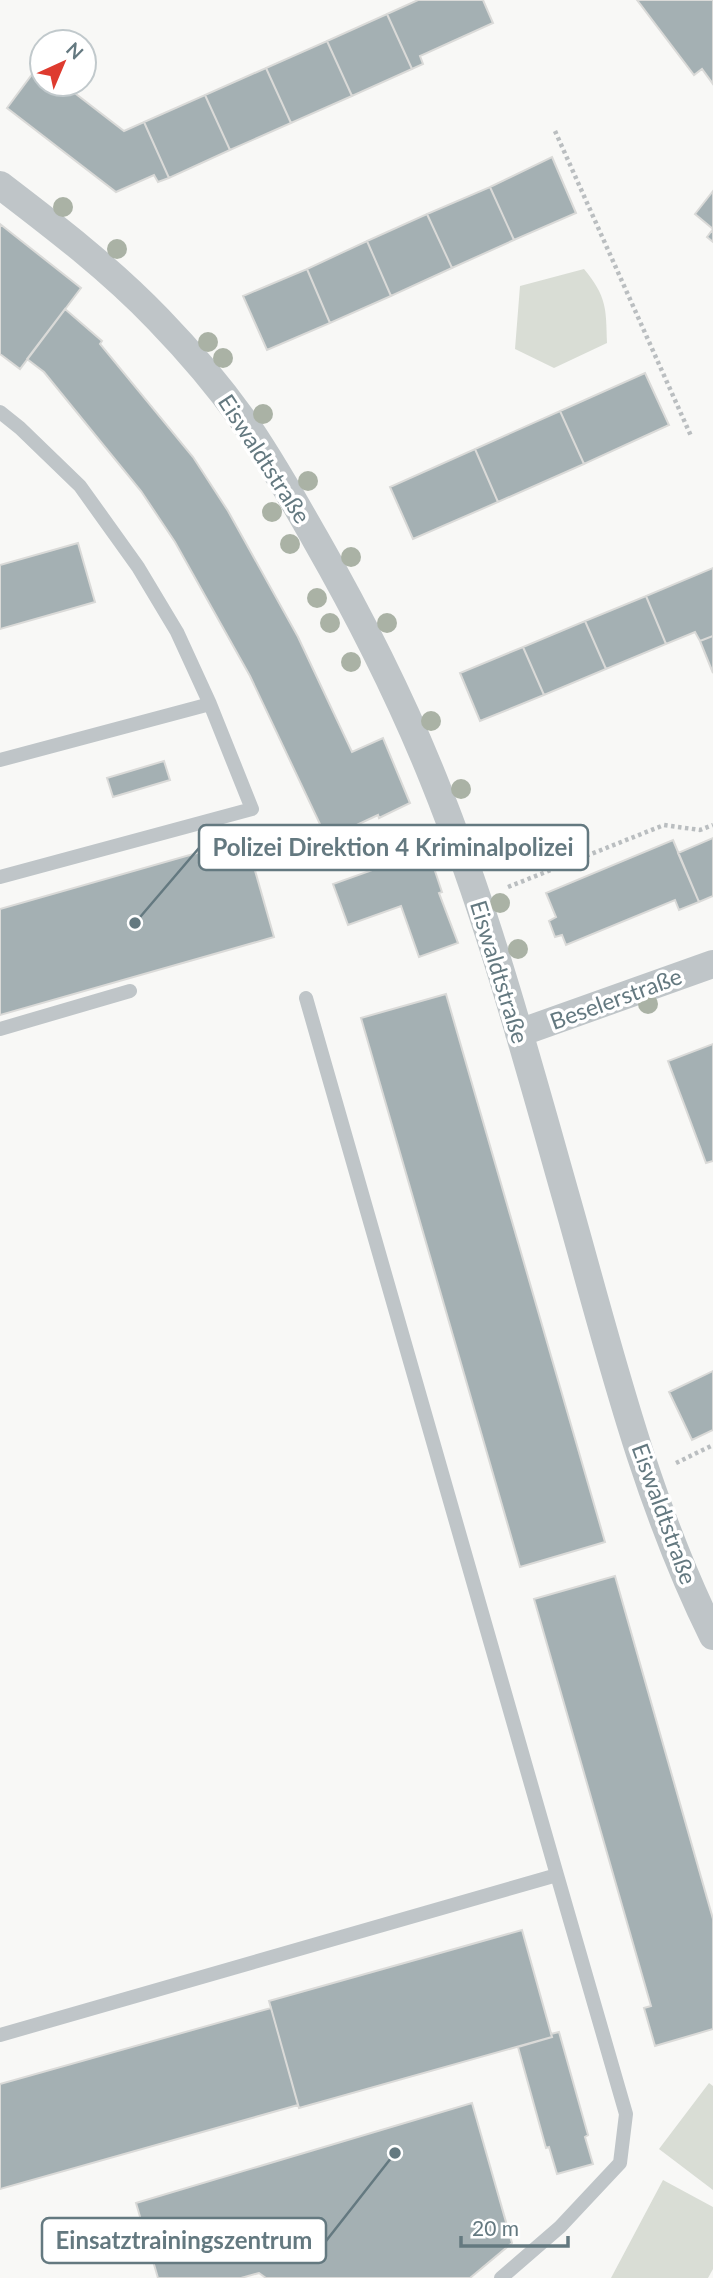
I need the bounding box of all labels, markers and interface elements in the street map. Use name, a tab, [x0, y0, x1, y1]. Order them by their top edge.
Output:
north arrow	[28, 28, 98, 98]
text: N	[62, 37, 88, 64]
street label: Eiswaldtstraße	[213, 389, 317, 528]
callout: Polizei Direktion 4 Kriminalpolizei	[199, 825, 588, 870]
text: Polizei Direktion 4 Kriminalpolizei	[212, 832, 574, 861]
street label: Eiswaldtstraße	[465, 897, 535, 1047]
street label: Beselerstraße	[546, 961, 685, 1035]
street label: Eiswaldtstraße	[626, 1439, 703, 1588]
scale bar	[461, 2204, 568, 2248]
text: 20 m	[472, 2215, 519, 2240]
callout: Einsatztrainingszentrum	[42, 2218, 326, 2263]
text: Einsatztrainingszentrum	[56, 2225, 312, 2254]

